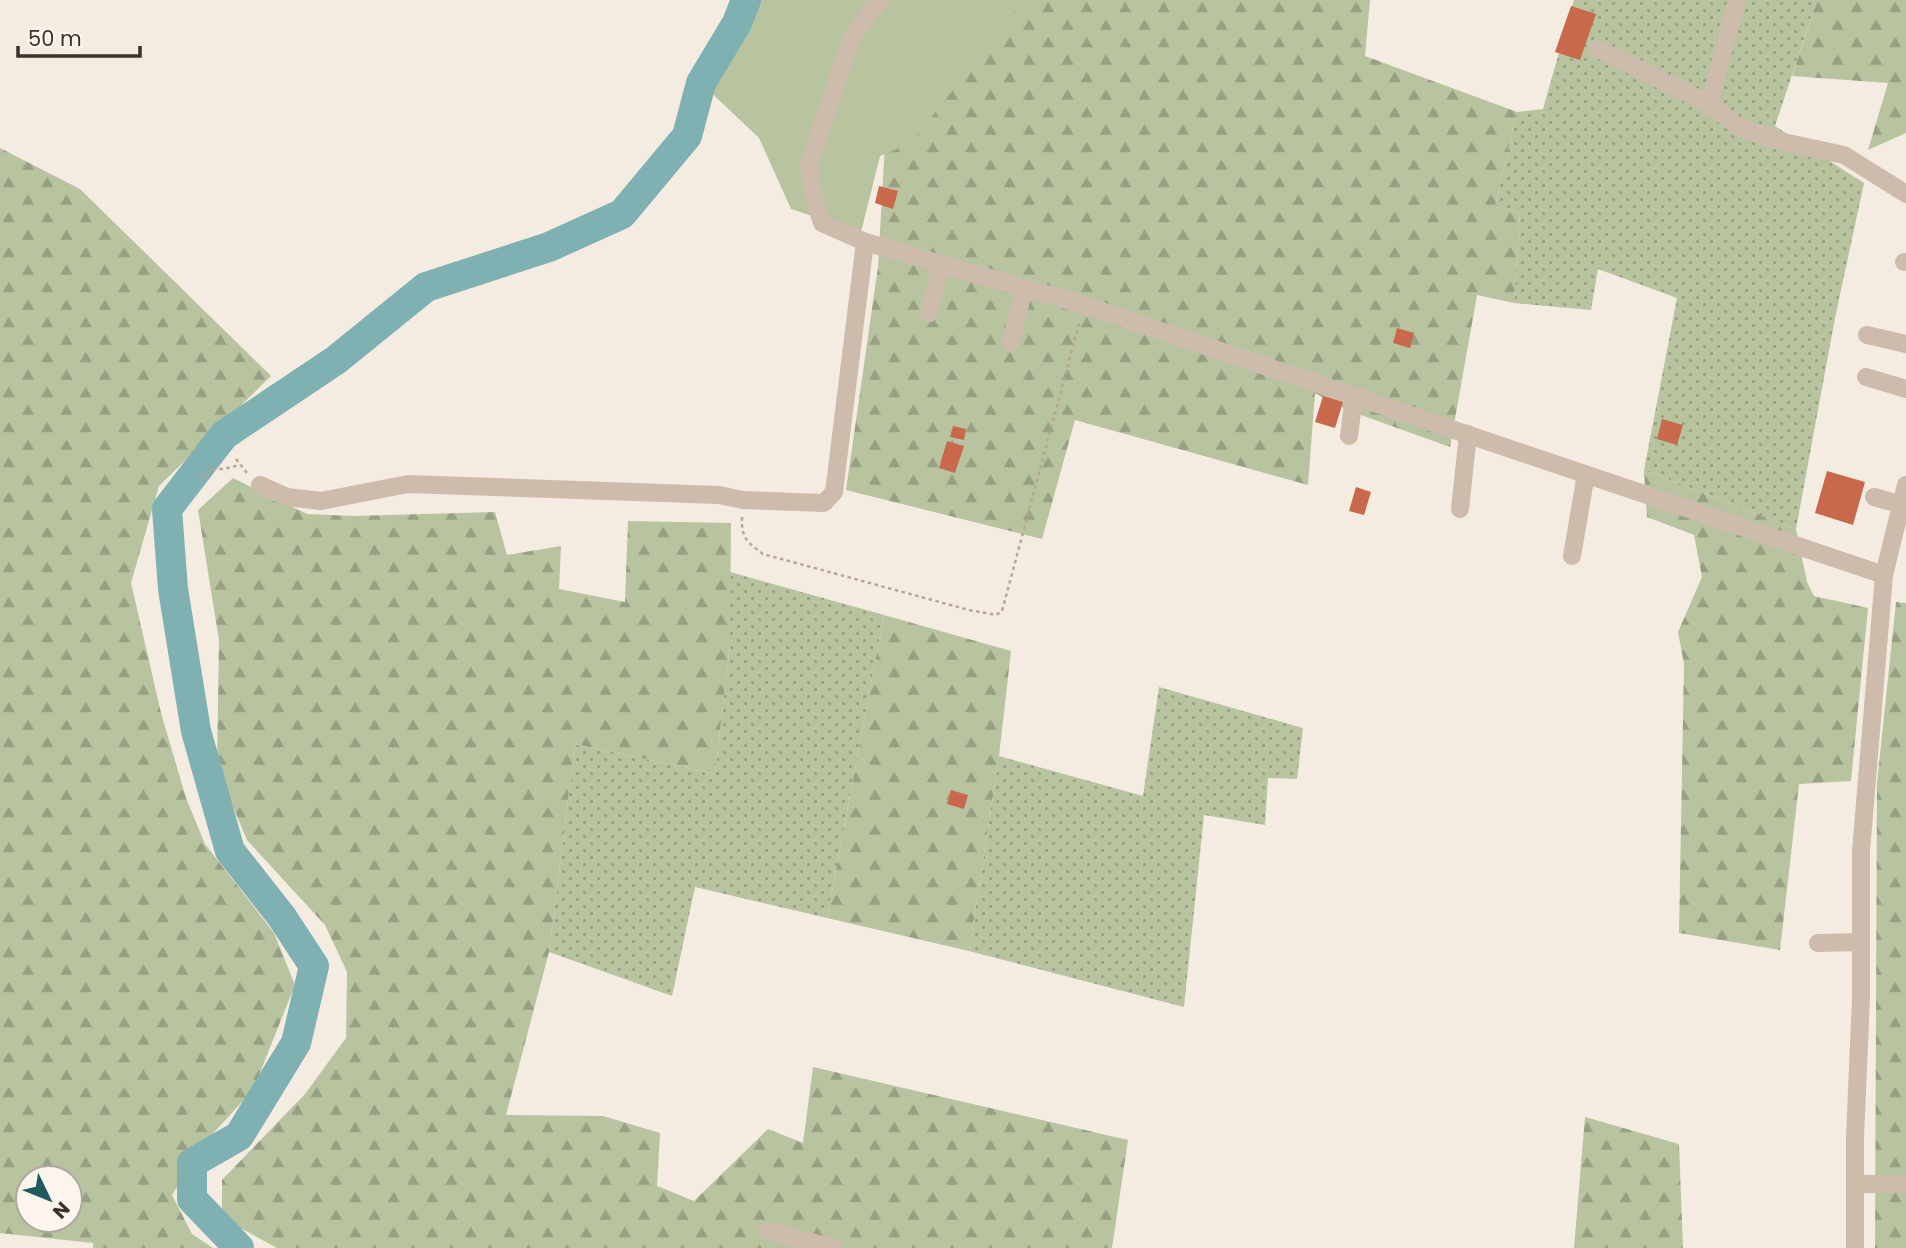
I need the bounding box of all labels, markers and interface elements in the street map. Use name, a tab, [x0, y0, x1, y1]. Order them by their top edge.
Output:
scale bar	[18, 14, 140, 58]
text: 50 m	[28, 24, 82, 53]
north arrow	[14, 1164, 84, 1234]
text: N	[46, 1196, 76, 1225]

